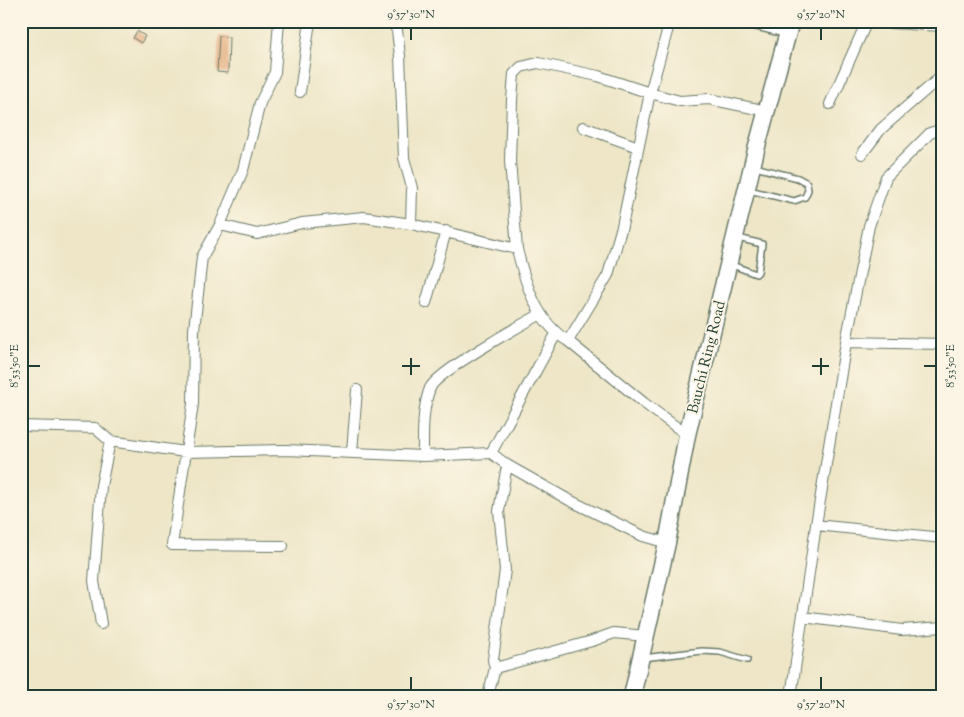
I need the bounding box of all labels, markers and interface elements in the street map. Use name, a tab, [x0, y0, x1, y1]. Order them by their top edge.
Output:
text: 9°57'30"N	[387, 6, 435, 24]
text: 9°57'20"N	[797, 6, 846, 24]
street label: Bauchi Ring Road	[683, 298, 732, 416]
text: 8°53'50"E	[6, 343, 24, 388]
text: 8°53'50"E	[942, 343, 960, 388]
text: 9°57'30"N	[387, 696, 435, 714]
text: 9°57'20"N	[797, 696, 846, 714]

